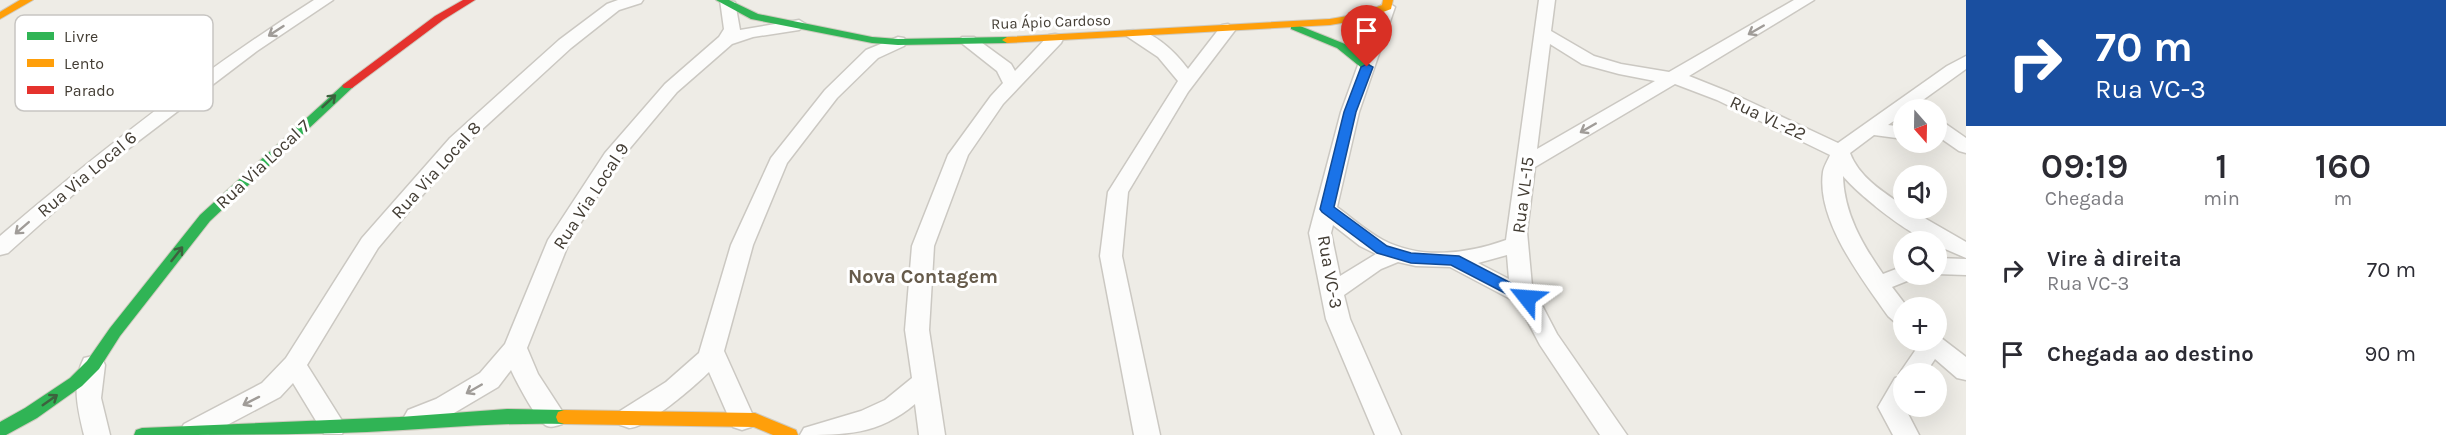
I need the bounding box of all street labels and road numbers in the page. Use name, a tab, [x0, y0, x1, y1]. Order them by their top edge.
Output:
street label: Rua Ápio Cardoso	[991, 11, 1111, 33]
street label: Rua VL-22	[1726, 91, 1810, 145]
street label: Rua Via Local 7	[211, 114, 315, 213]
street label: Rua Via Local 8	[386, 117, 486, 223]
street label: Rua Via Local 6	[33, 126, 141, 222]
street label: Rua Via Local 9	[548, 138, 634, 254]
street label: Rua VL-15	[1507, 155, 1539, 235]
street label: Rua VC-3	[1313, 234, 1347, 310]

